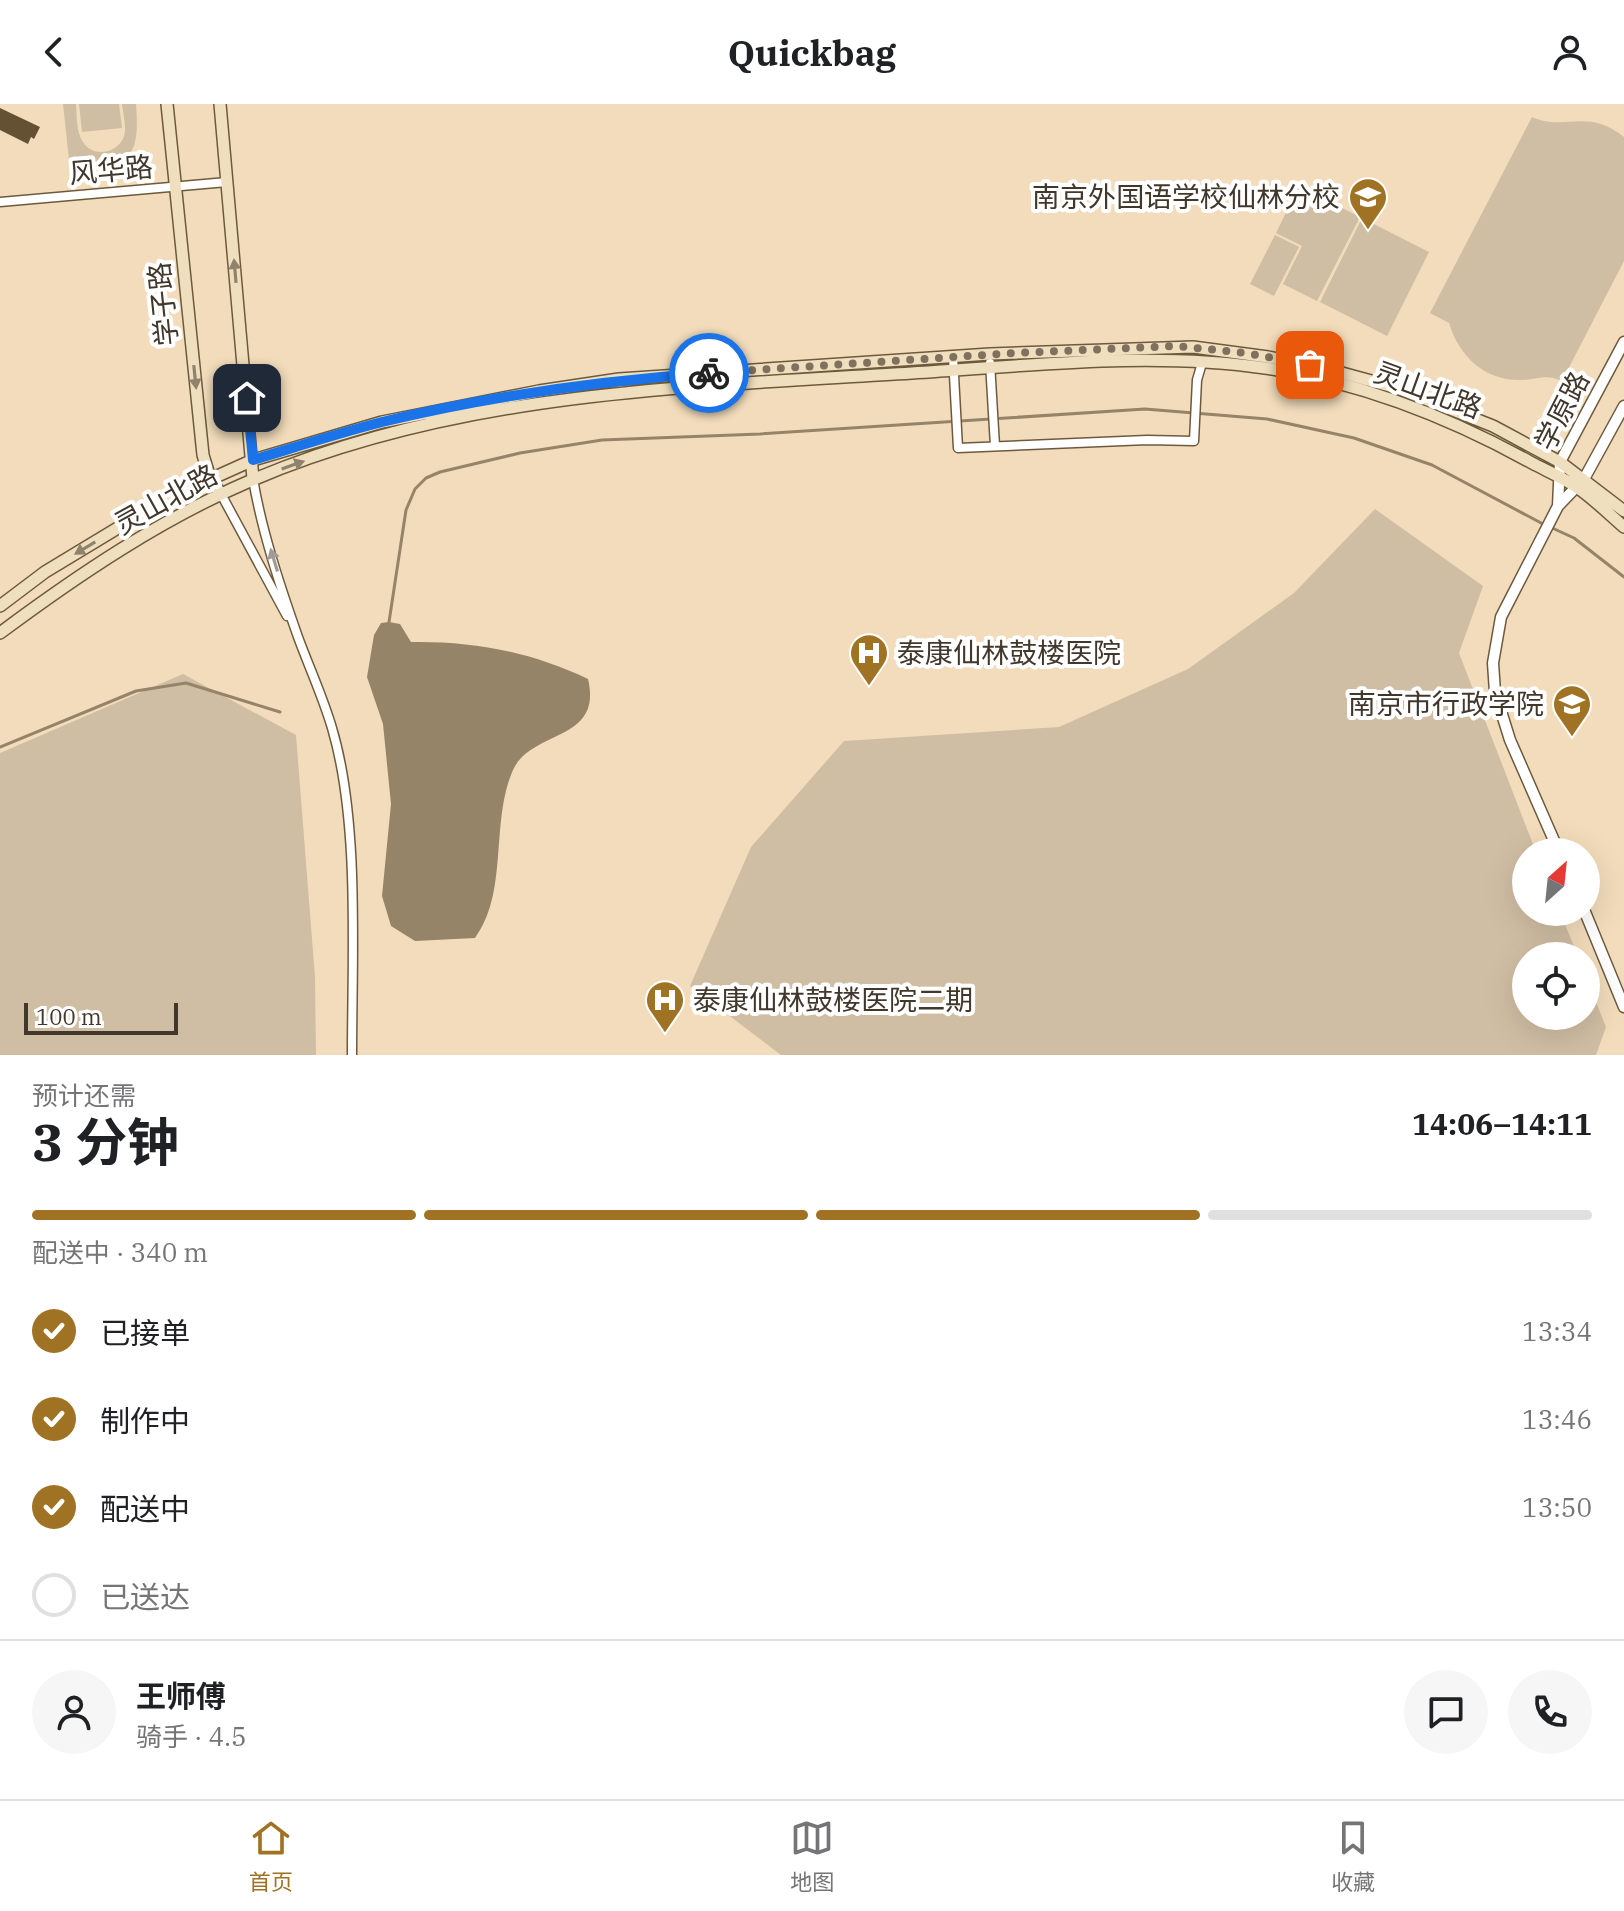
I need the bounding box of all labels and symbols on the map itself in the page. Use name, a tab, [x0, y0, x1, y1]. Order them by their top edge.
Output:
street label: 风华路	[67, 147, 154, 192]
school or university icon: 南京外国语学校仙林分校	[1347, 176, 1389, 231]
place label: 南京外国语学校仙林分校	[1032, 178, 1340, 215]
one-way arrow	[229, 258, 242, 283]
street label: 学子路	[140, 260, 185, 348]
pin	[1276, 331, 1344, 399]
courier	[669, 333, 749, 413]
street label: 灵山北路	[1369, 353, 1487, 426]
pin	[213, 364, 281, 432]
one-way arrow	[188, 365, 201, 390]
street label: 学原路	[1526, 365, 1597, 457]
street label: 灵山北路	[108, 455, 224, 542]
one-way arrow	[282, 459, 306, 471]
one-way arrow	[74, 541, 96, 555]
one-way arrow	[267, 547, 279, 571]
hospital icon: 泰康仙林鼓楼医院	[848, 632, 890, 687]
place label: 泰康仙林鼓楼医院	[897, 634, 1121, 671]
school or university icon: 南京市行政学院	[1551, 683, 1593, 738]
place label: 南京市行政学院	[1348, 685, 1544, 722]
north arrow	[1512, 838, 1600, 926]
hospital icon: 泰康仙林鼓楼医院二期	[644, 979, 686, 1034]
place label: 泰康仙林鼓楼医院二期	[693, 981, 973, 1018]
scale bar	[24, 999, 178, 1035]

